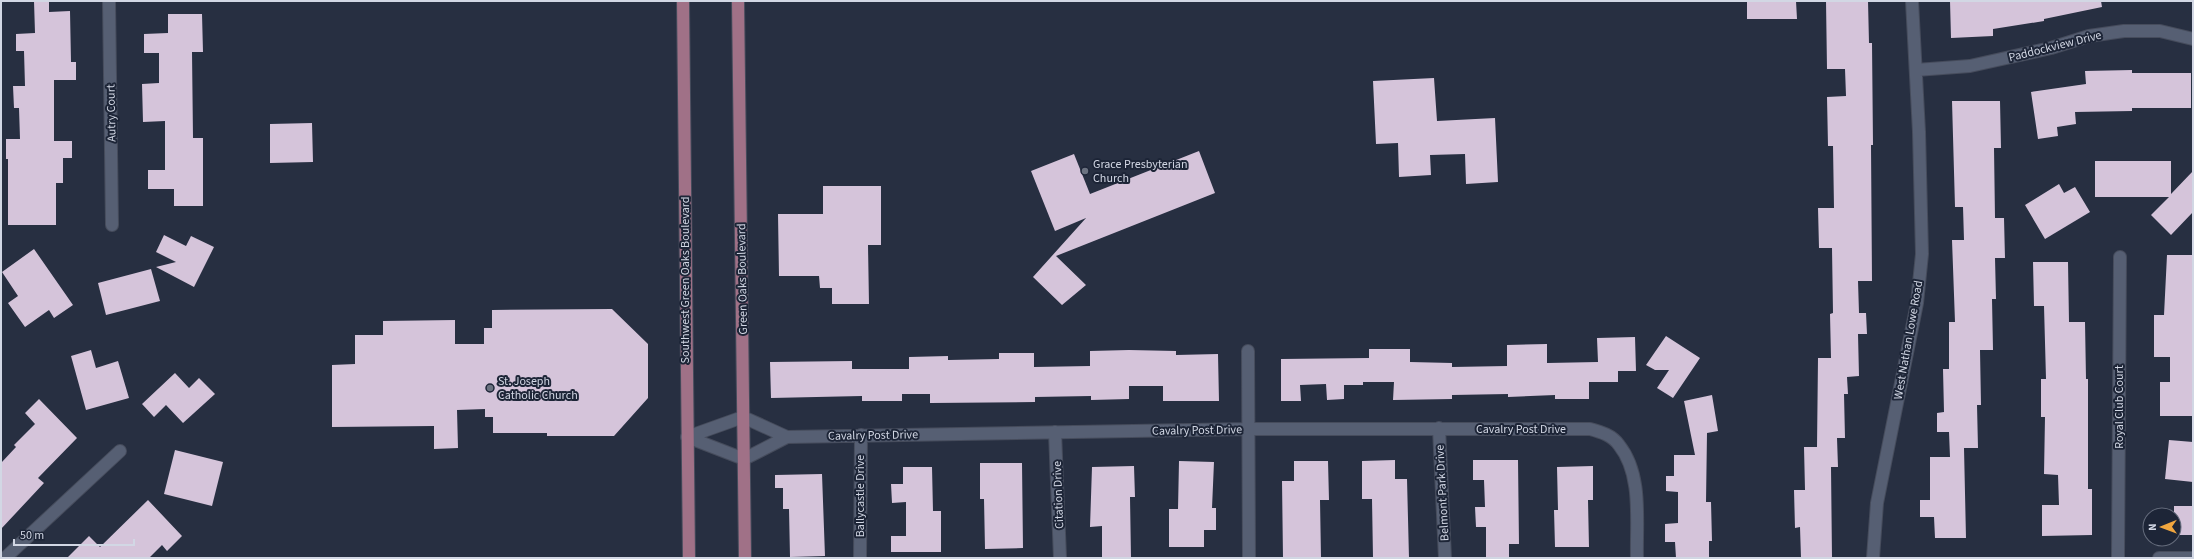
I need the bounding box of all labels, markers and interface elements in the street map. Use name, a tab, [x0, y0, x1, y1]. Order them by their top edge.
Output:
street label: Paddockview Drive	[2007, 27, 2103, 66]
street label: Autry Court	[102, 84, 121, 142]
place label: Grace Presbyterian Church	[1093, 156, 1188, 187]
marker: Grace Presbyterian Church	[1080, 166, 1090, 176]
street label: Southwest Green Oaks Boulevard	[677, 197, 694, 363]
street label: Green Oaks Boulevard	[733, 223, 752, 335]
street label: West Nathan Lowe Road	[1890, 279, 1927, 401]
street label: Royal Club Court	[2111, 365, 2128, 449]
place label: St. Joseph Catholic Church	[498, 373, 578, 404]
marker: St. Joseph Catholic Church	[485, 383, 495, 393]
street label: Cavalry Post Drive	[1152, 421, 1242, 440]
street label: Cavalry Post Drive	[1476, 421, 1566, 438]
street label: Cavalry Post Drive	[828, 426, 918, 445]
street label: Belmont Park Drive	[1431, 444, 1454, 542]
street label: Ballycastle Drive	[852, 455, 869, 537]
street label: Citation Drive	[1049, 461, 1068, 529]
north arrow	[2142, 507, 2182, 547]
scale bar	[14, 521, 134, 547]
text: N	[2145, 523, 2160, 531]
text: 50 m	[20, 527, 44, 544]

